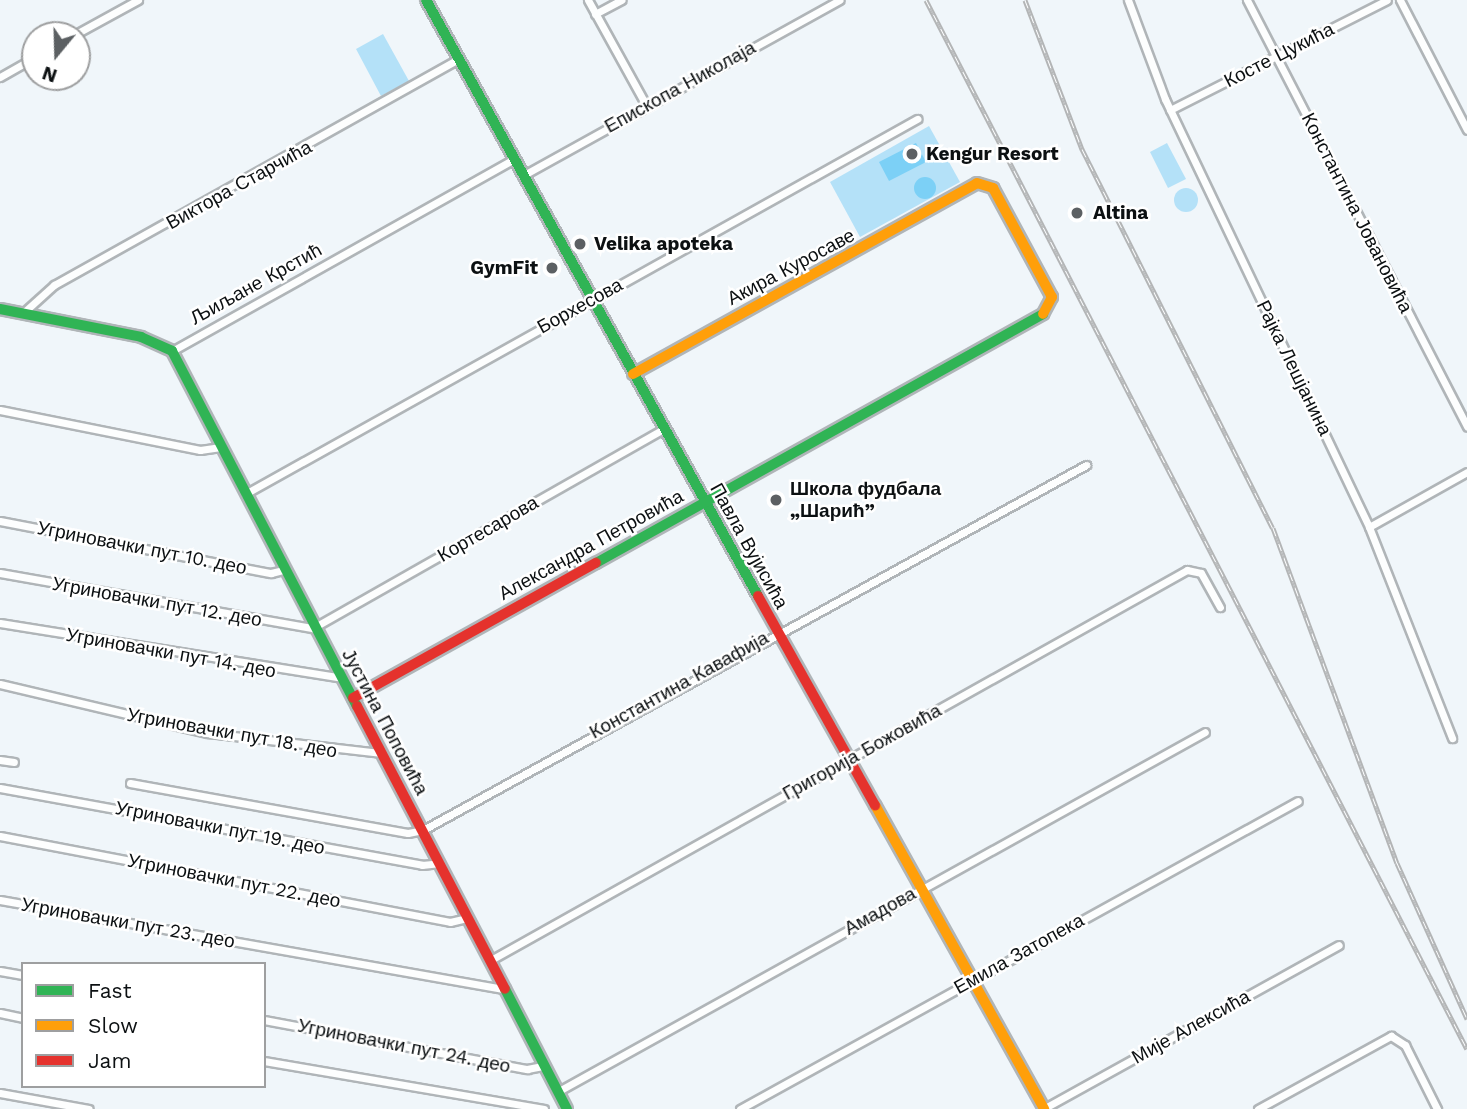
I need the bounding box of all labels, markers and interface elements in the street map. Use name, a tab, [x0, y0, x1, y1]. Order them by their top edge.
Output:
street label: Косте Цукића	[1220, 18, 1338, 92]
north arrow	[21, 21, 91, 91]
street label: Епископа Николаја	[601, 36, 759, 138]
text: N	[39, 61, 60, 88]
street label: Константина Јовановића	[1297, 109, 1417, 317]
street label: Виктора Старчића	[162, 136, 316, 234]
place label: Kengur Resort	[926, 143, 1059, 165]
marker: Kengur Resort	[904, 146, 920, 162]
place label: Altina	[1093, 202, 1148, 224]
marker: Altina	[1067, 203, 1087, 223]
street label: Акира Куросаве	[723, 224, 859, 310]
place label: Velika apoteka	[594, 233, 733, 255]
marker: Velika apoteka	[572, 236, 588, 252]
street label: Љиљане Крстић	[186, 238, 326, 330]
place label: GymFit	[470, 257, 538, 279]
marker: GymFit	[544, 260, 560, 276]
street label: Борхесова	[533, 273, 627, 339]
street label: Рајка Лешјанина	[1251, 297, 1337, 439]
place label: Школа фудбала „Шарић”	[790, 478, 941, 522]
street label: Павла Вујисића	[705, 479, 793, 613]
street label: Александра Петровића	[495, 485, 687, 605]
street label: Кортесарова	[434, 491, 542, 567]
marker: Школа фудбала „Шарић”	[768, 492, 784, 508]
street label: Угриновачки пут 10. део	[35, 516, 249, 580]
street label: Угриновачки пут 12. део	[50, 572, 264, 632]
street label: Угриновачки пут 14. део	[64, 623, 278, 683]
street label: Константина Кавафија	[586, 626, 772, 744]
street label: Јустина Поповића	[337, 645, 433, 799]
street label: Григорија Божовића	[779, 699, 945, 805]
street label: Угриновачки пут 18. део	[125, 703, 339, 763]
street label: Угриновачки пут 19. део	[113, 796, 327, 860]
street label: Угриновачки пут 22. део	[126, 849, 342, 913]
street label: Амадова	[840, 882, 920, 940]
street label: Угриновачки пут 23. део	[19, 893, 237, 953]
street label: Емила Затопека	[950, 909, 1088, 999]
legend	[21, 962, 266, 1088]
text: Fast	[88, 978, 132, 1003]
street label: Мије Алексића	[1128, 985, 1254, 1069]
text: Slow	[88, 1013, 138, 1038]
street label: Угриновачки пут 24. део	[296, 1014, 512, 1078]
text: Jam	[88, 1048, 131, 1073]

